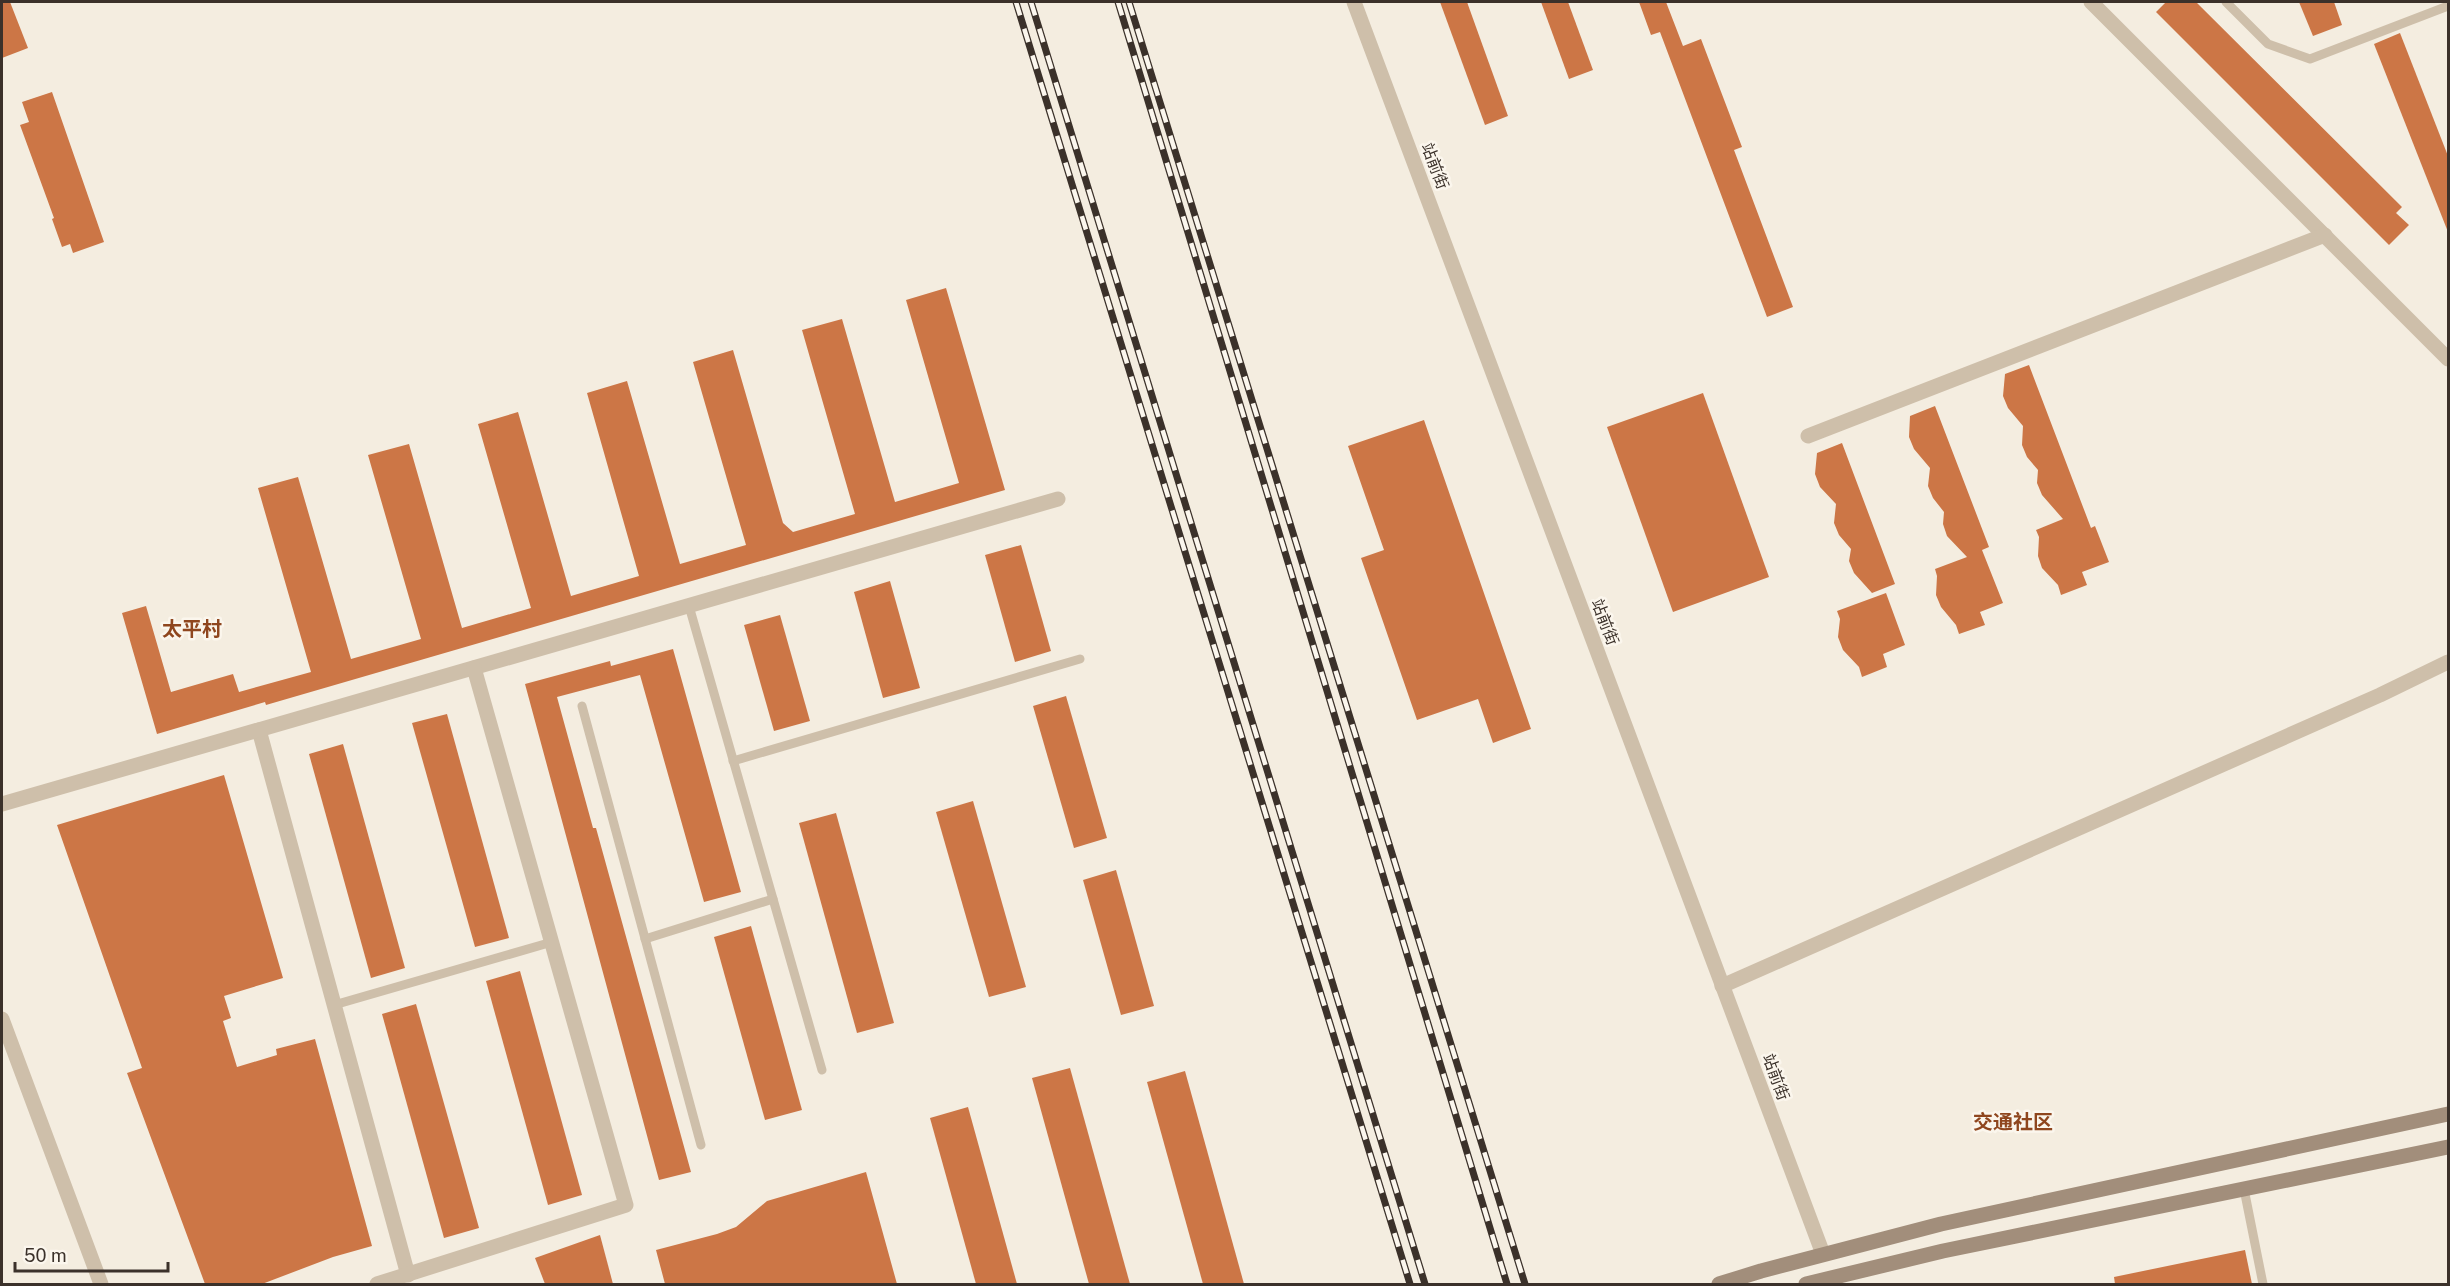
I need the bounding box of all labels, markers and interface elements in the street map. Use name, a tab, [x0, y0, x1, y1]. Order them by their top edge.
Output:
street label: 站前街	[1418, 140, 1452, 192]
street label: 站前街	[1588, 596, 1622, 648]
district label: 太平村	[162, 617, 222, 641]
street label: 站前街	[1759, 1051, 1793, 1103]
district label: 交通社区	[1973, 1110, 2053, 1134]
scale bar	[15, 1235, 168, 1273]
text: 50 m	[24, 1245, 67, 1266]

